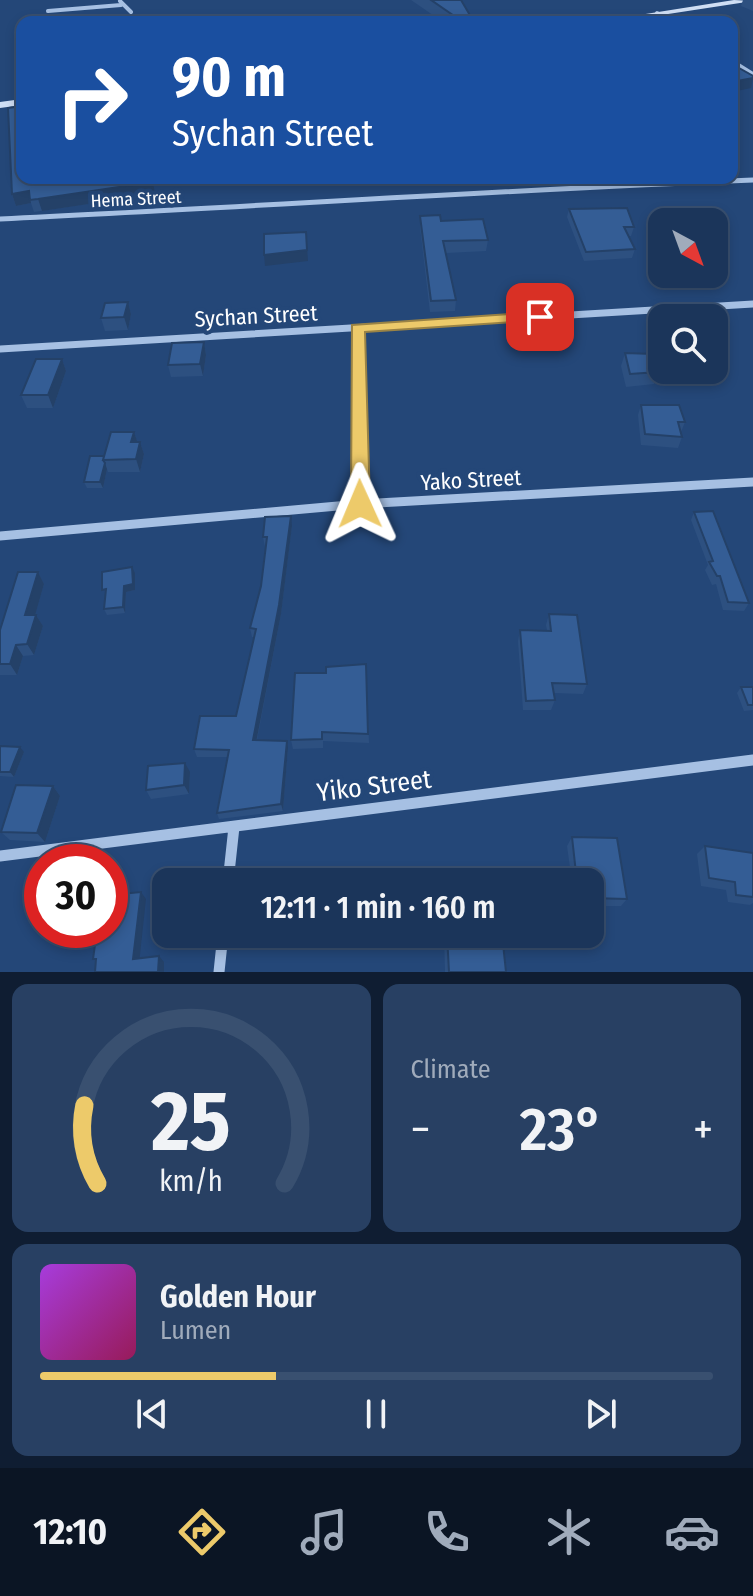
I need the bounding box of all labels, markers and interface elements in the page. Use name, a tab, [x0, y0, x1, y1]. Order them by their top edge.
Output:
text: 90 m	[172, 44, 286, 111]
icon: right	[40, 48, 144, 152]
text: Sychan Street	[172, 112, 373, 156]
street label: Hema Street	[90, 186, 182, 212]
north arrow	[648, 208, 728, 288]
map controls	[648, 208, 728, 384]
pin	[506, 283, 574, 351]
icon: arrive	[518, 295, 562, 339]
street label: Sychan Street	[194, 299, 319, 333]
button: search	[648, 304, 728, 384]
position arrow	[318, 462, 402, 546]
street label: Yako Street	[420, 464, 523, 496]
street label: Yiko Street	[315, 764, 434, 808]
speed limit sign: 30	[24, 844, 128, 948]
text: 12:11 · 1 min · 160 m	[261, 890, 495, 926]
text: Climate	[411, 1054, 491, 1085]
text: 25	[151, 1072, 231, 1172]
text: 23°	[520, 1094, 604, 1166]
text: −	[411, 1103, 430, 1156]
text: +	[693, 1103, 713, 1156]
text: km/h	[159, 1164, 223, 1199]
text: Golden Hour	[160, 1279, 316, 1315]
text: Lumen	[160, 1315, 231, 1346]
icon: previous	[130, 1392, 174, 1436]
icon: pause	[354, 1392, 398, 1436]
icon: next	[579, 1392, 623, 1436]
icon: directions	[174, 1504, 230, 1560]
icon: music	[296, 1504, 352, 1560]
icon: phone	[419, 1504, 475, 1560]
icon: climate	[541, 1504, 597, 1560]
icon: car	[664, 1504, 720, 1560]
text: 12:10	[33, 1510, 107, 1554]

